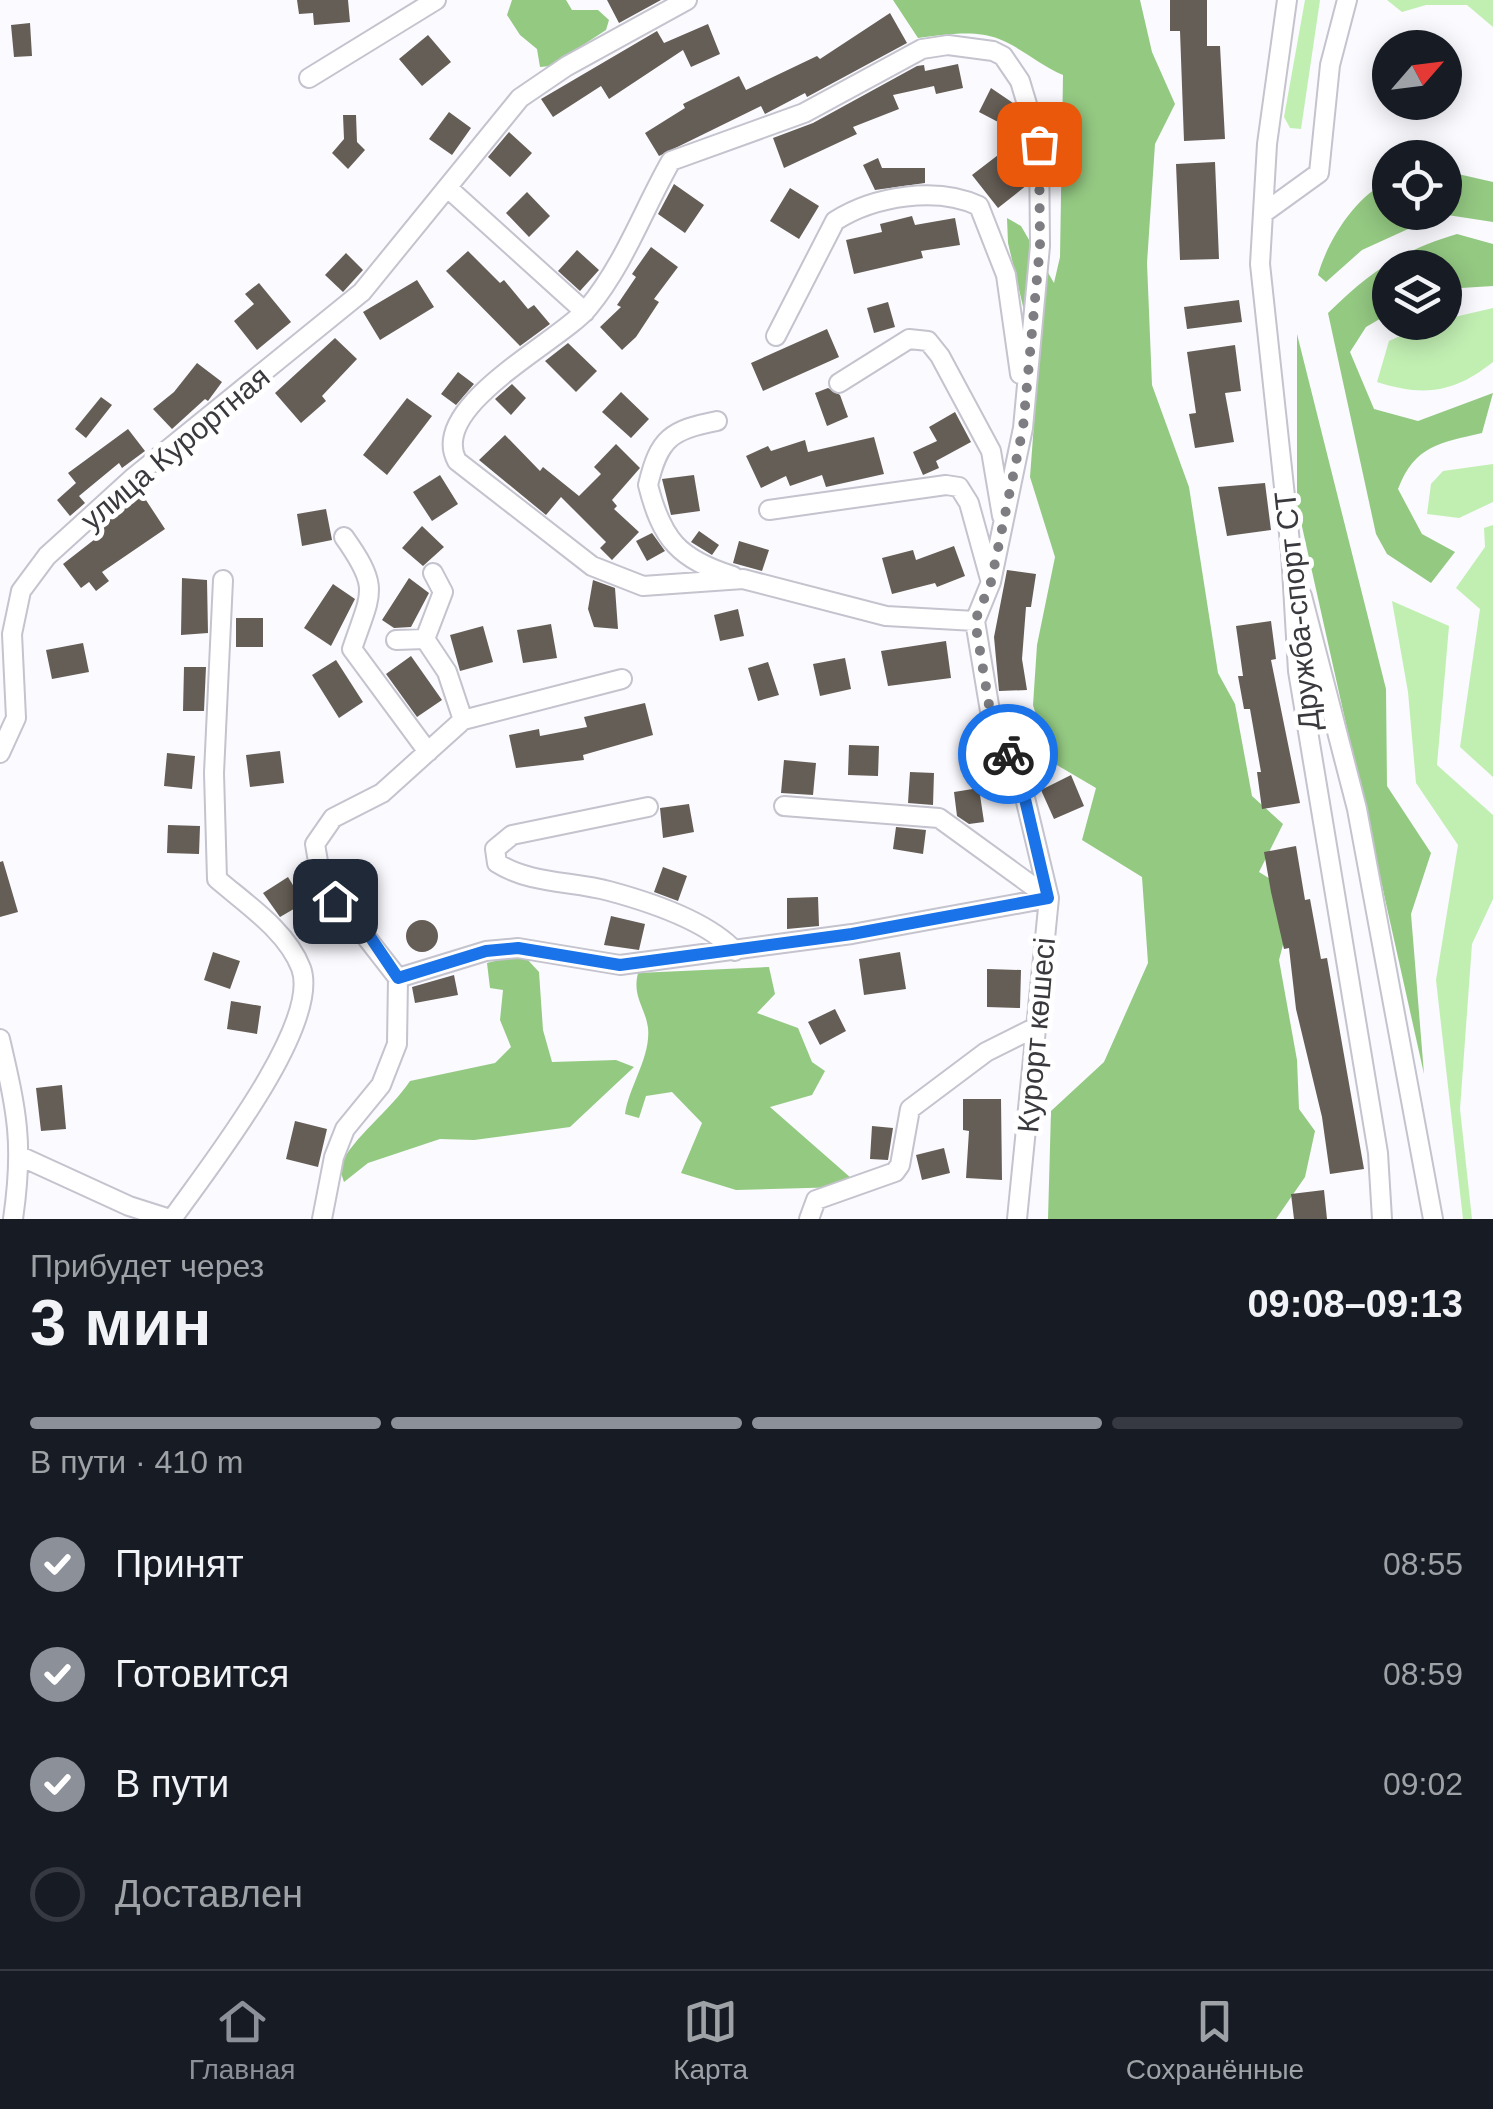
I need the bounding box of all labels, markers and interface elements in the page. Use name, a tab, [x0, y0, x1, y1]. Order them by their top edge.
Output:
north arrow	[1372, 30, 1462, 120]
map controls	[1372, 30, 1462, 340]
pin	[997, 102, 1082, 187]
icon: bag	[1012, 117, 1067, 172]
button: locate	[1372, 140, 1462, 230]
button: layers	[1372, 250, 1462, 340]
street label: улица Курортная	[74, 360, 276, 536]
street label: Дружба-спорт СТ	[1268, 490, 1326, 732]
courier	[958, 704, 1058, 804]
icon: bike	[981, 727, 1036, 782]
pin	[293, 859, 378, 944]
icon: home	[308, 874, 363, 929]
street label: Курорт көшесі	[1011, 936, 1061, 1134]
text: Прибудет через	[30, 1248, 264, 1284]
text: 09:08–09:13	[1247, 1283, 1463, 1325]
text: 3 мин	[30, 1286, 212, 1359]
text: В пути · 410 m	[30, 1444, 243, 1480]
icon: check	[30, 1537, 85, 1592]
text: Принят	[115, 1543, 244, 1585]
text: 08:55	[1383, 1546, 1463, 1582]
icon: check	[30, 1647, 85, 1702]
text: Готовится	[115, 1653, 289, 1695]
text: 08:59	[1383, 1656, 1463, 1692]
icon: check	[30, 1757, 85, 1812]
text: В пути	[115, 1763, 229, 1805]
text: 09:02	[1383, 1766, 1463, 1802]
text: Доставлен	[115, 1873, 303, 1915]
tab: Главная	[189, 1994, 295, 2086]
tab: Карта	[673, 1994, 748, 2086]
tab: Сохранённые	[1126, 1994, 1304, 2086]

